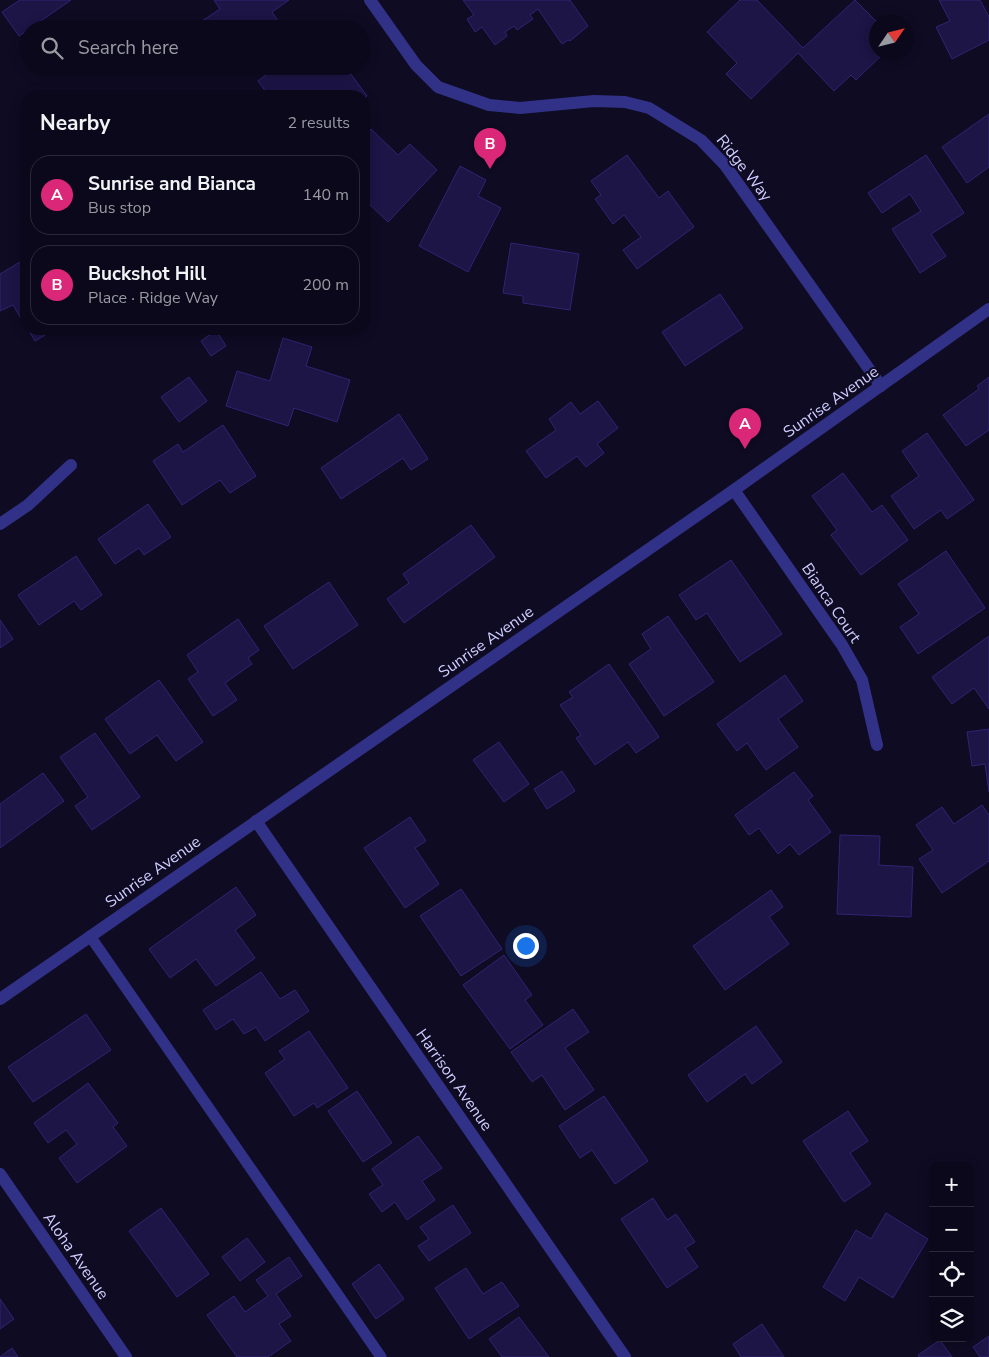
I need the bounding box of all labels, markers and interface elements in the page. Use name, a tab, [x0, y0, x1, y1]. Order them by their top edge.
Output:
north arrow	[869, 15, 914, 60]
search box	[20, 20, 370, 75]
icon: search	[38, 34, 66, 62]
text: Search here	[78, 35, 179, 61]
text: Nearby	[40, 109, 110, 137]
text: 2 results	[288, 112, 350, 134]
pin: B	[474, 128, 506, 169]
street label: Ridge Way	[711, 130, 777, 207]
text: Sunrise and Bianca	[88, 171, 256, 197]
text: A	[51, 184, 63, 206]
text: 140 m	[302, 184, 349, 206]
text: Bus stop	[88, 197, 151, 219]
text: Buckshot Hill	[88, 261, 206, 287]
text: B	[51, 274, 63, 296]
text: 200 m	[302, 274, 349, 296]
text: Place · Ridge Way	[88, 287, 218, 309]
street label: Sunrise Avenue	[779, 361, 883, 443]
pin: A	[729, 408, 761, 449]
street label: Bianca Court	[796, 559, 866, 648]
street label: Sunrise Avenue	[434, 601, 538, 683]
street label: Sunrise Avenue	[101, 831, 205, 913]
your location	[513, 933, 539, 959]
street label: Harrison Avenue	[411, 1025, 497, 1135]
map controls	[929, 1162, 974, 1342]
button: +	[929, 1162, 974, 1207]
button: −	[929, 1207, 974, 1252]
street label: Aloha Avenue	[38, 1208, 114, 1304]
button: locate	[929, 1252, 974, 1297]
button: layers	[929, 1297, 974, 1342]

